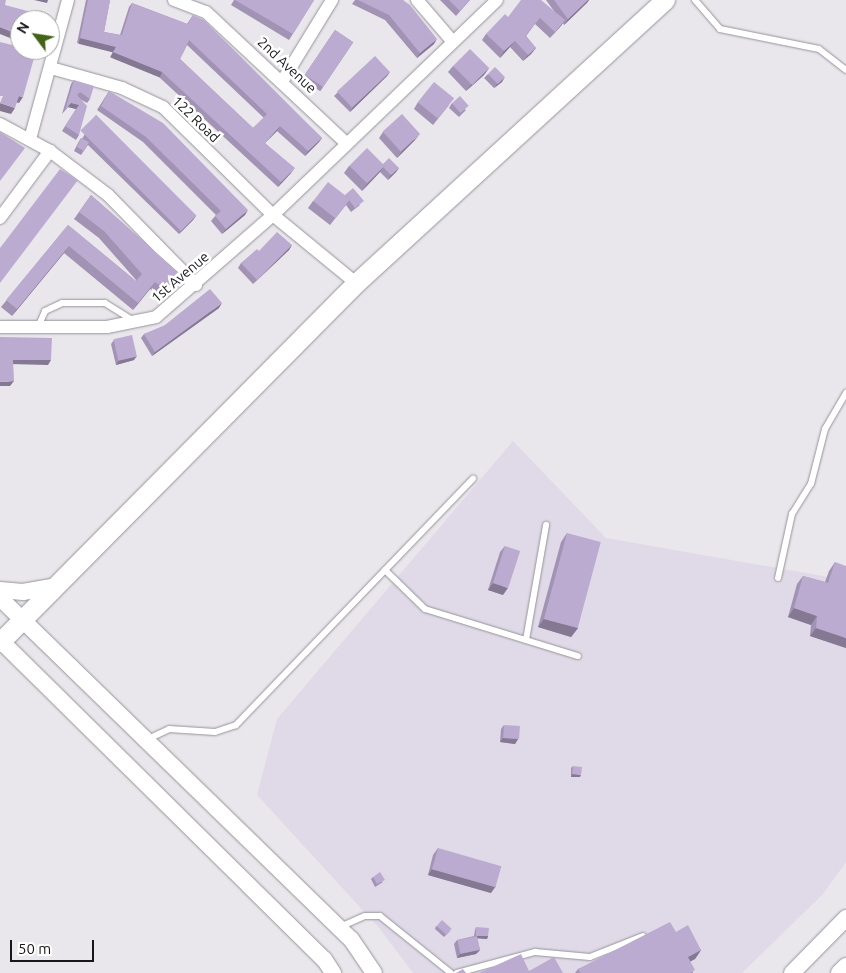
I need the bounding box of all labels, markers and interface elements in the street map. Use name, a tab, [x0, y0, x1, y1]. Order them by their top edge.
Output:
north arrow	[10, 10, 60, 60]
text: N	[13, 19, 33, 36]
street label: 2nd Avenue	[254, 33, 320, 97]
street label: 122 Road	[169, 92, 223, 146]
street label: 1st Avenue	[148, 248, 212, 306]
scale bar	[12, 930, 96, 962]
text: 50 m	[18, 940, 51, 957]

